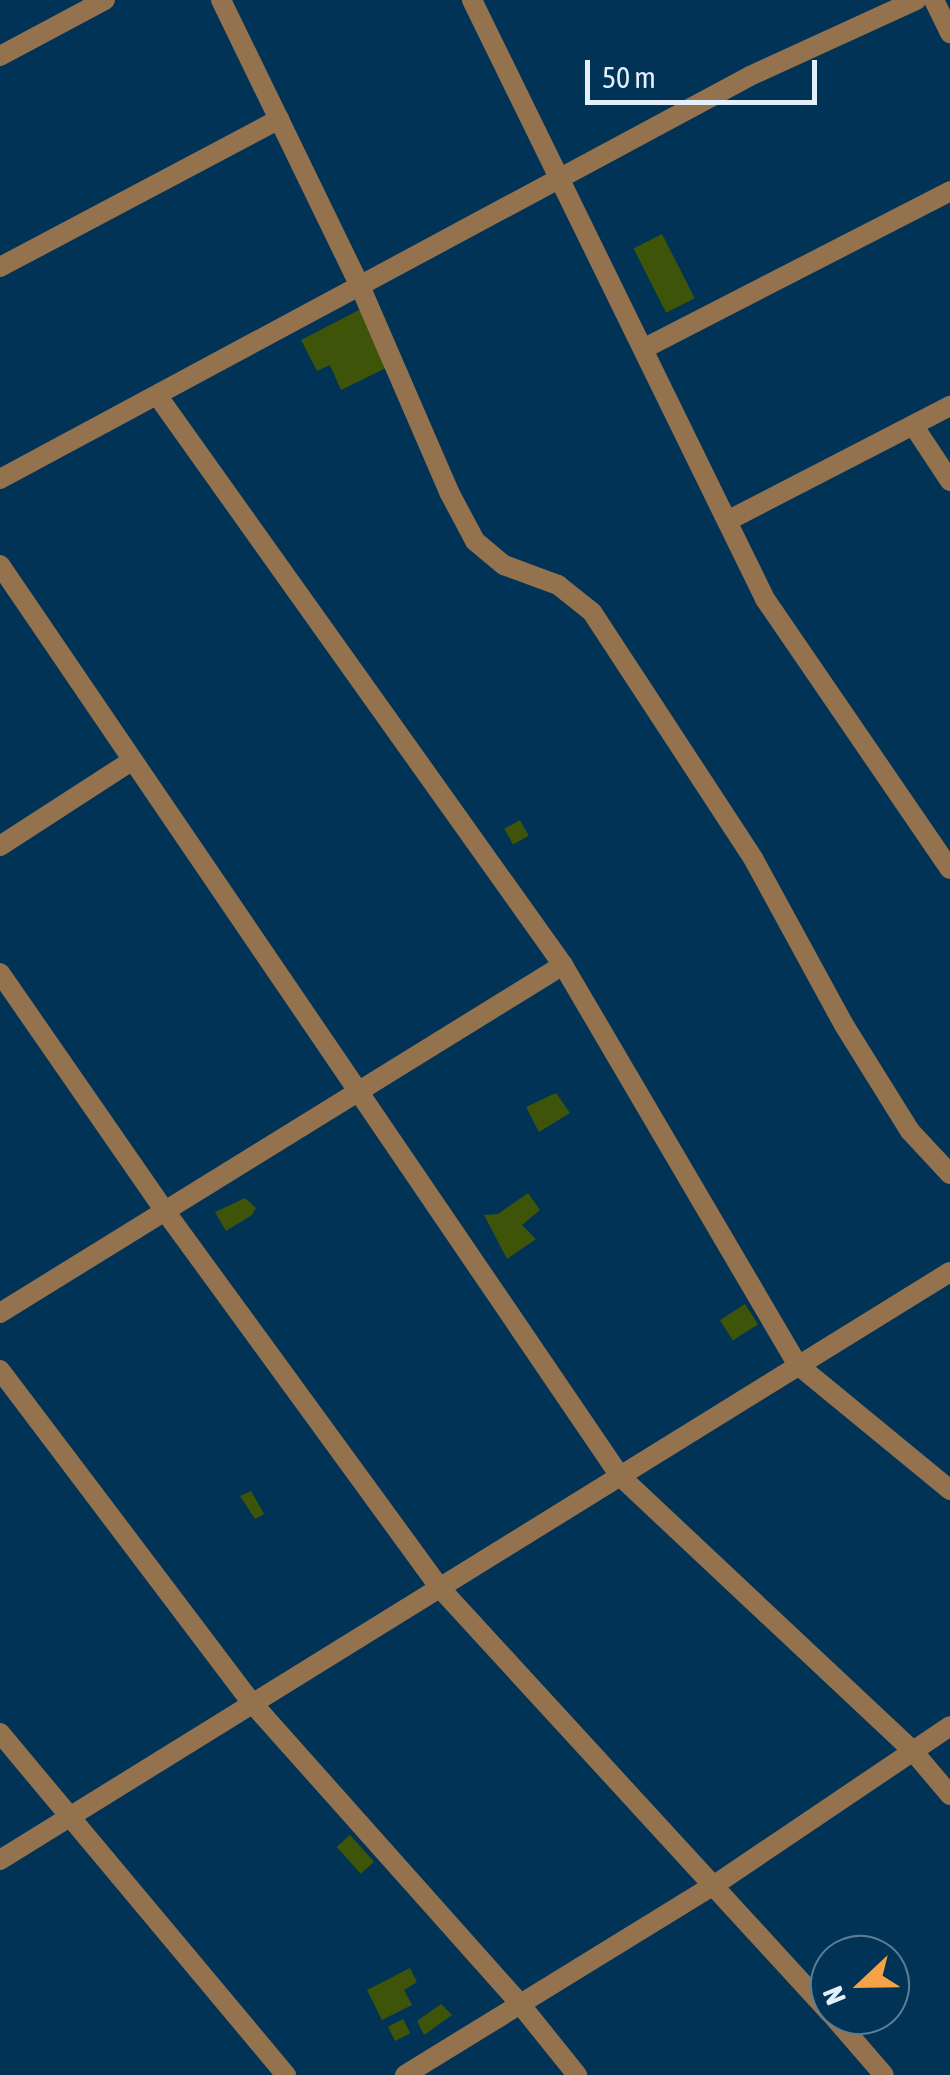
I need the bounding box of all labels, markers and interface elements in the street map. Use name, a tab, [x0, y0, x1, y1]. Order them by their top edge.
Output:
scale bar	[590, 40, 822, 102]
text: 50 m	[602, 60, 656, 94]
north arrow	[810, 1935, 910, 2035]
text: N	[816, 1982, 852, 2009]

